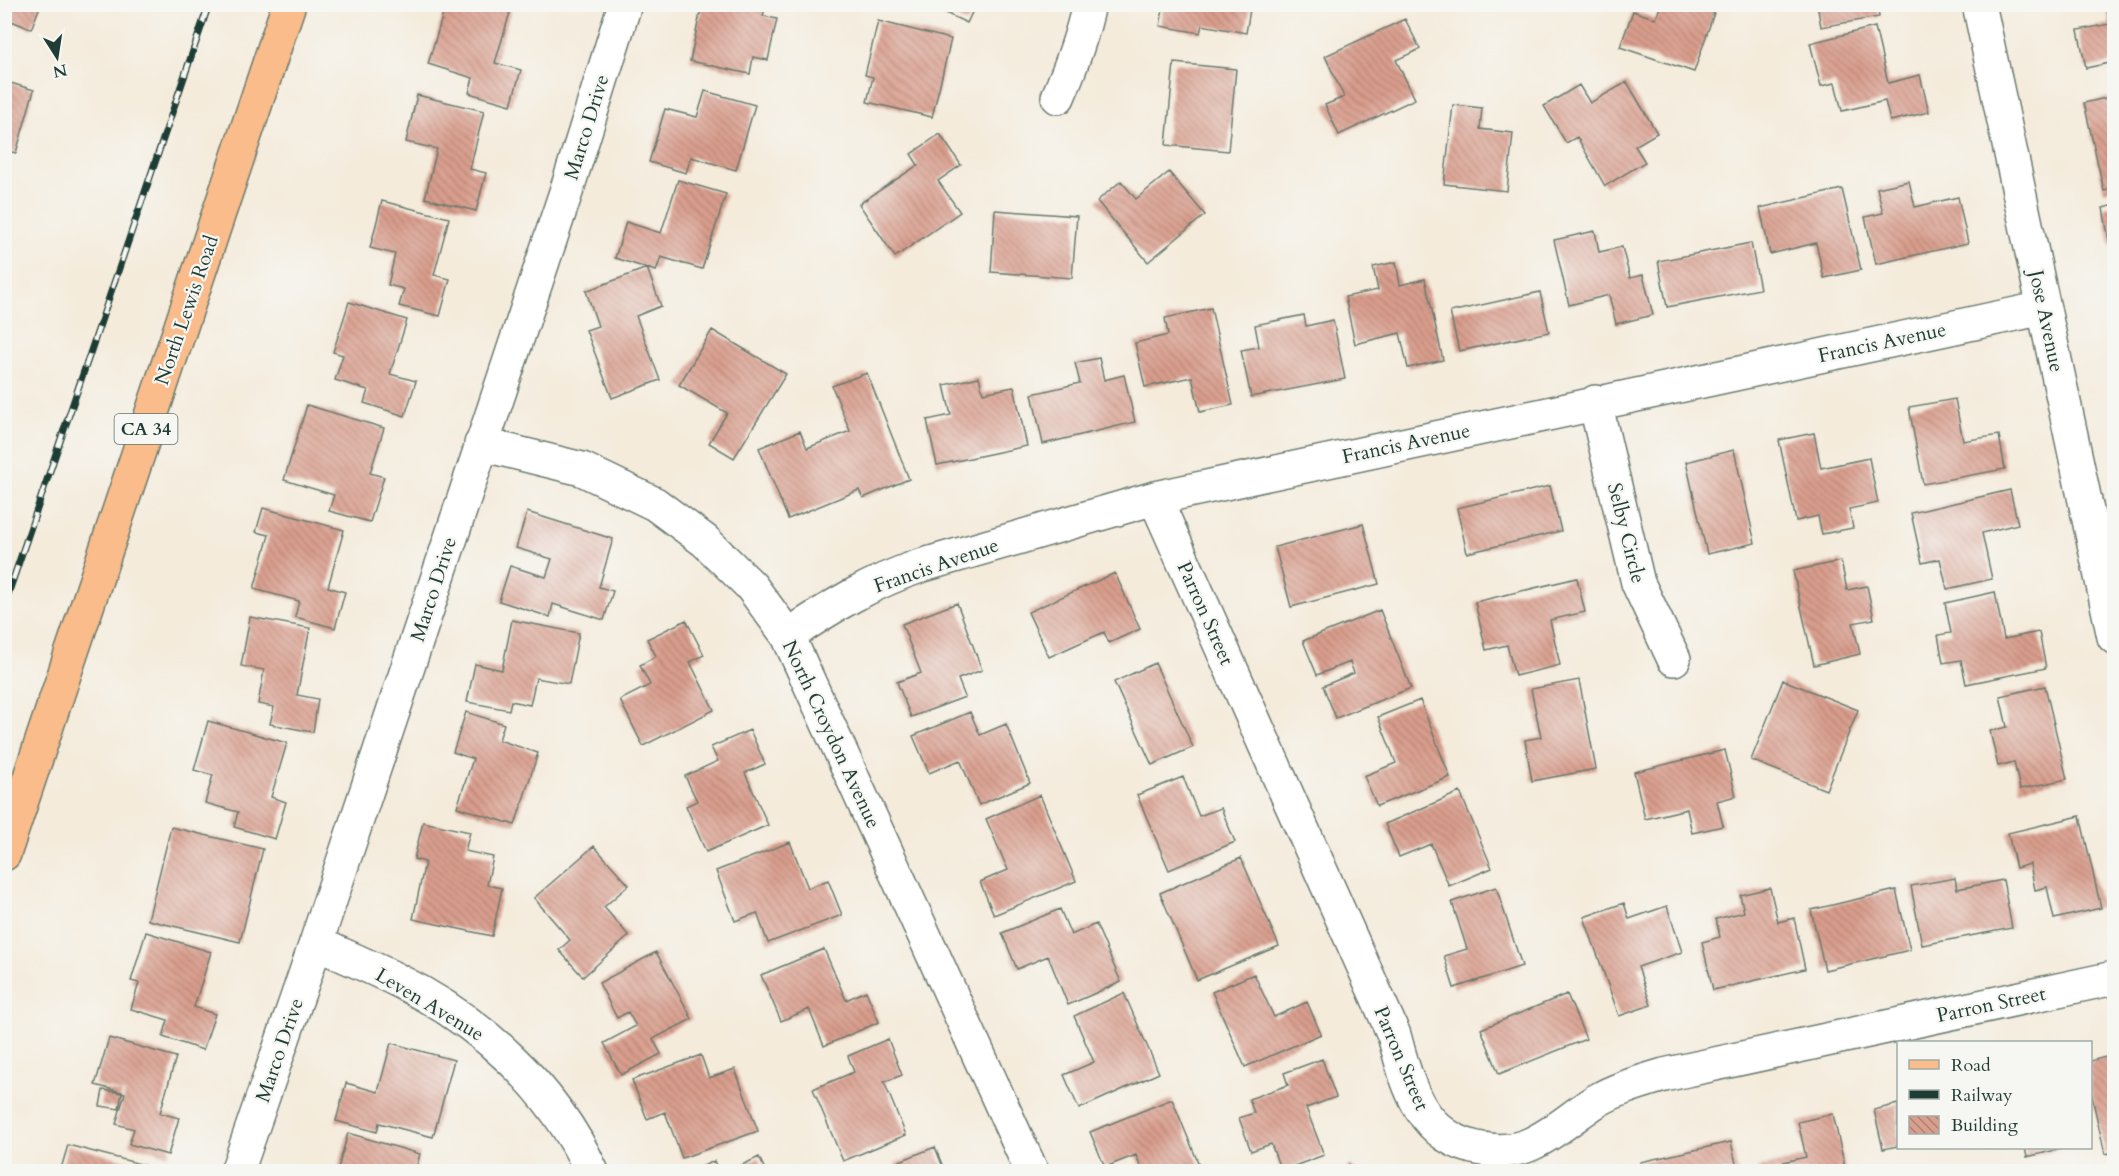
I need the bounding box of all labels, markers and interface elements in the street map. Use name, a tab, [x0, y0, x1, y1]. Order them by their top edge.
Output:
north arrow	[27, 27, 87, 87]
text: N	[51, 58, 69, 83]
street label: Marco Drive	[558, 71, 615, 183]
street label: North Lewis Road	[148, 231, 225, 389]
street label: Jose Avenue	[2022, 265, 2070, 375]
street label: Francis Avenue	[1816, 316, 1949, 369]
road number: CA 34	[114, 414, 178, 444]
street label: Francis Avenue	[1340, 417, 1473, 470]
street label: Selby Circle	[1601, 480, 1652, 586]
street label: Francis Avenue	[870, 531, 1002, 599]
street label: Marco Drive	[404, 533, 463, 645]
street label: Parron Street	[1171, 557, 1241, 670]
street label: North Croydon Avenue	[776, 636, 887, 833]
street label: Leven Avenue	[371, 961, 489, 1047]
street label: Parron Street	[1934, 980, 2049, 1029]
street label: Marco Drive	[249, 994, 310, 1106]
street label: Parron Street	[1367, 1002, 1436, 1115]
legend	[1897, 1041, 2092, 1149]
text: Road	[1951, 1053, 1991, 1078]
text: Railway	[1951, 1083, 2013, 1108]
text: Building	[1951, 1113, 2019, 1138]

